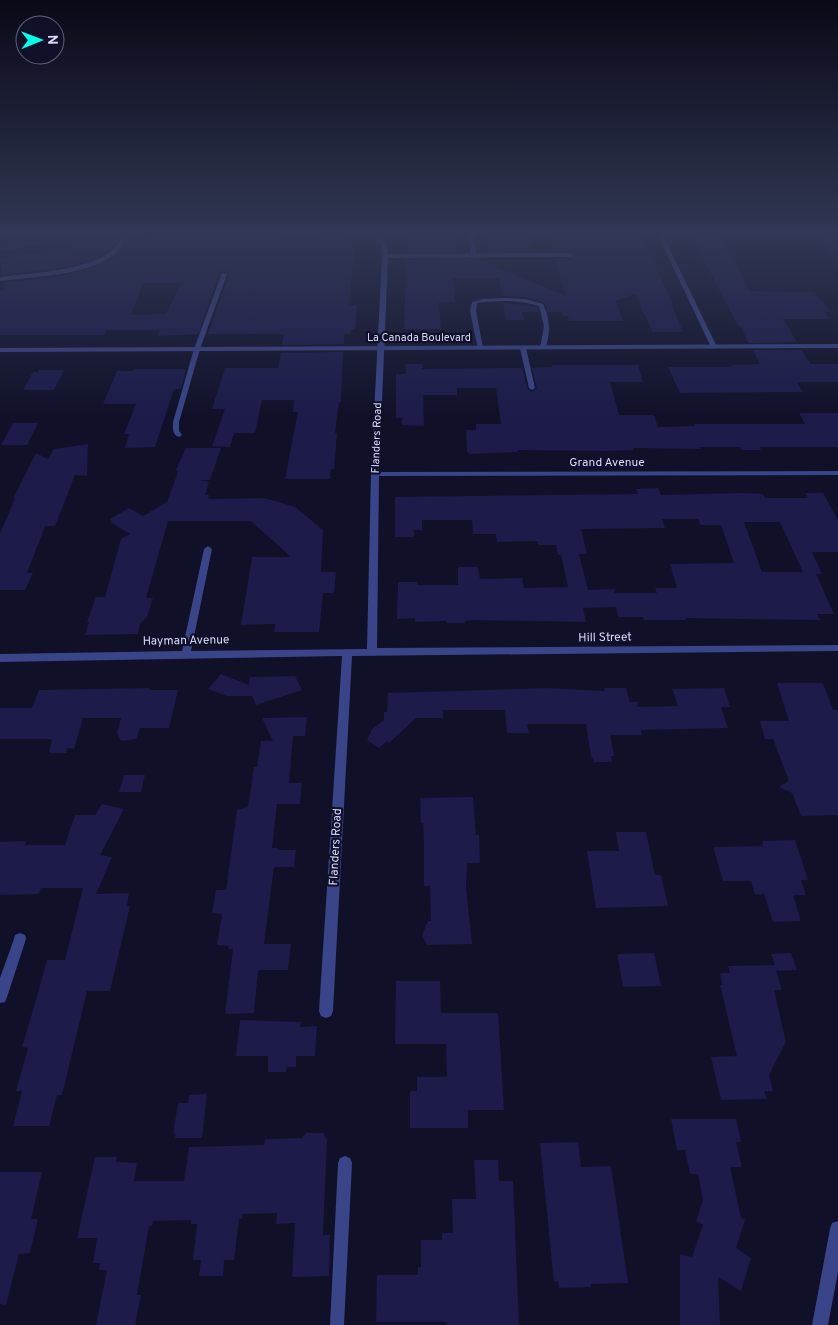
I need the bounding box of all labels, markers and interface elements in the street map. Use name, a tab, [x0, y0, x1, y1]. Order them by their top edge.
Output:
north arrow	[15, 15, 65, 65]
text: N	[43, 35, 60, 45]
street label: La Canada Boulevard	[367, 331, 471, 345]
street label: Flanders Road	[369, 402, 385, 474]
street label: Grand Avenue	[569, 455, 645, 471]
street label: Hill Street	[578, 630, 632, 646]
street label: Hayman Avenue	[143, 632, 229, 650]
street label: Flanders Road	[326, 808, 346, 886]

